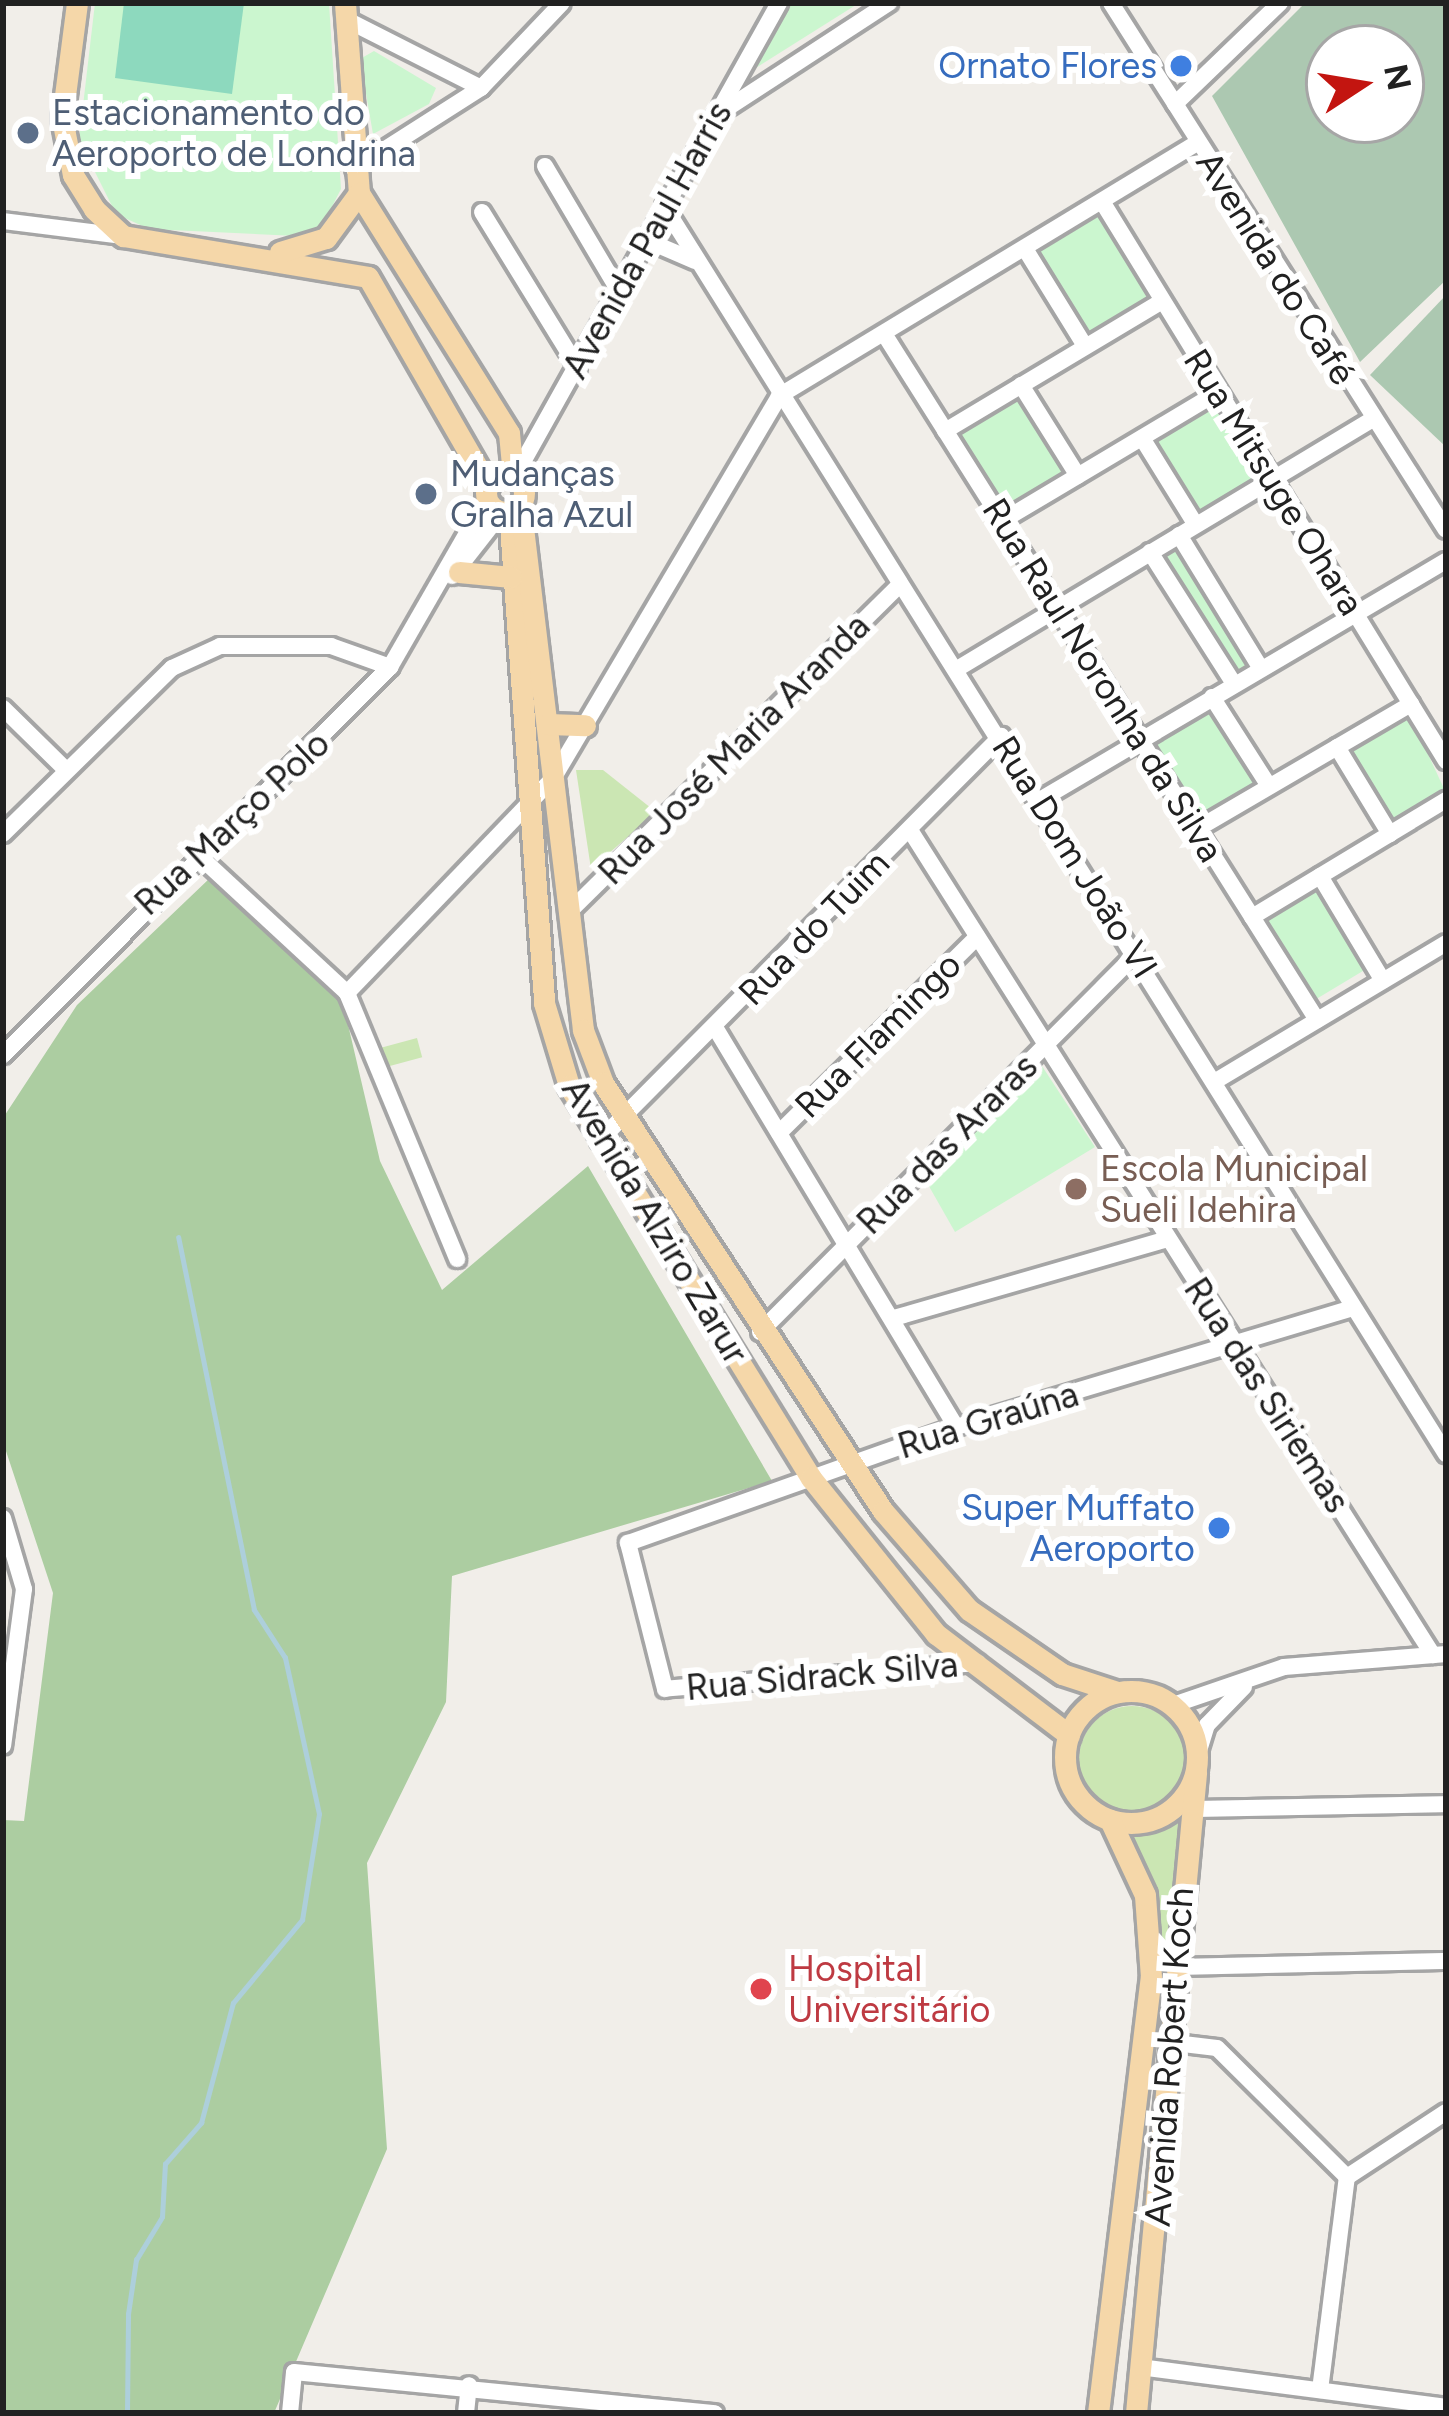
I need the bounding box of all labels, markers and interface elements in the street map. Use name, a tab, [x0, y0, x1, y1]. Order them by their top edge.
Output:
north arrow	[1305, 24, 1425, 144]
place label: Ornato Flores	[938, 44, 1157, 88]
marker: Ornato Flores	[1168, 53, 1194, 79]
text: N	[1376, 60, 1419, 94]
place label: Estacionamento do Aeroporto de Londrina	[52, 90, 416, 175]
street label: Avenida Paul Harris	[553, 94, 741, 386]
marker: Estacionamento do Aeroporto de Londrina	[15, 120, 41, 146]
street label: Avenida do Café	[1187, 143, 1365, 393]
street label: Rua Mitsuge Ohara	[1175, 341, 1373, 623]
place label: Mudanças Gralha Azul	[450, 451, 633, 536]
marker: Mudanças Gralha Azul	[413, 481, 439, 507]
street label: Rua Raul Noronha da Silva	[973, 490, 1233, 870]
street label: Rua José Maria Aranda	[589, 604, 879, 894]
street label: Rua Março Polo	[126, 722, 338, 924]
street label: Rua Dom João VI	[983, 728, 1167, 986]
street label: Rua do Tuim	[730, 842, 898, 1014]
street label: Rua Flamingo	[786, 943, 970, 1127]
street label: Rua das Araras	[848, 1045, 1046, 1243]
street label: Avenida Alziro Zarur	[553, 1071, 757, 1371]
place label: Escola Municipal Sueli Idehira	[1100, 1146, 1368, 1231]
marker: Escola Municipal Sueli Idehira	[1063, 1176, 1089, 1202]
street label: Rua das Siriemas	[1175, 1269, 1359, 1521]
street label: Rua Graúna	[893, 1372, 1083, 1468]
place label: Super Muffato Aeroporto	[961, 1485, 1195, 1570]
marker: Super Muffato Aeroporto	[1206, 1515, 1232, 1541]
street label: Rua Sidrack Silva	[684, 1643, 960, 1709]
street label: Avenida Robert Koch	[1136, 1886, 1202, 2228]
place label: Hospital Universitário	[788, 1946, 990, 2031]
marker: Hospital Universitário	[745, 1973, 777, 2005]

